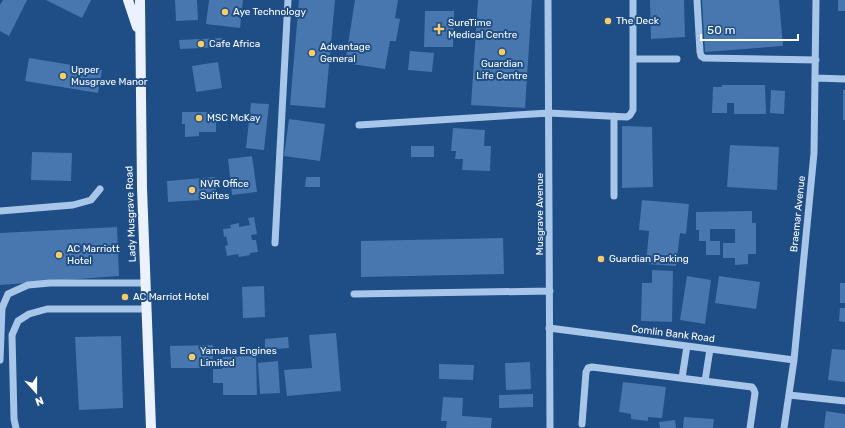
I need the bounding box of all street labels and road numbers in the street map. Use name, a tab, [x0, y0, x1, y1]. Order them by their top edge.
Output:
street label: Lady Musgrave Road	[123, 166, 139, 262]
street label: Musgrave Avenue	[534, 172, 546, 255]
street label: Braemar Avenue	[788, 175, 808, 253]
street label: Comlin Bank Road	[631, 323, 716, 345]

